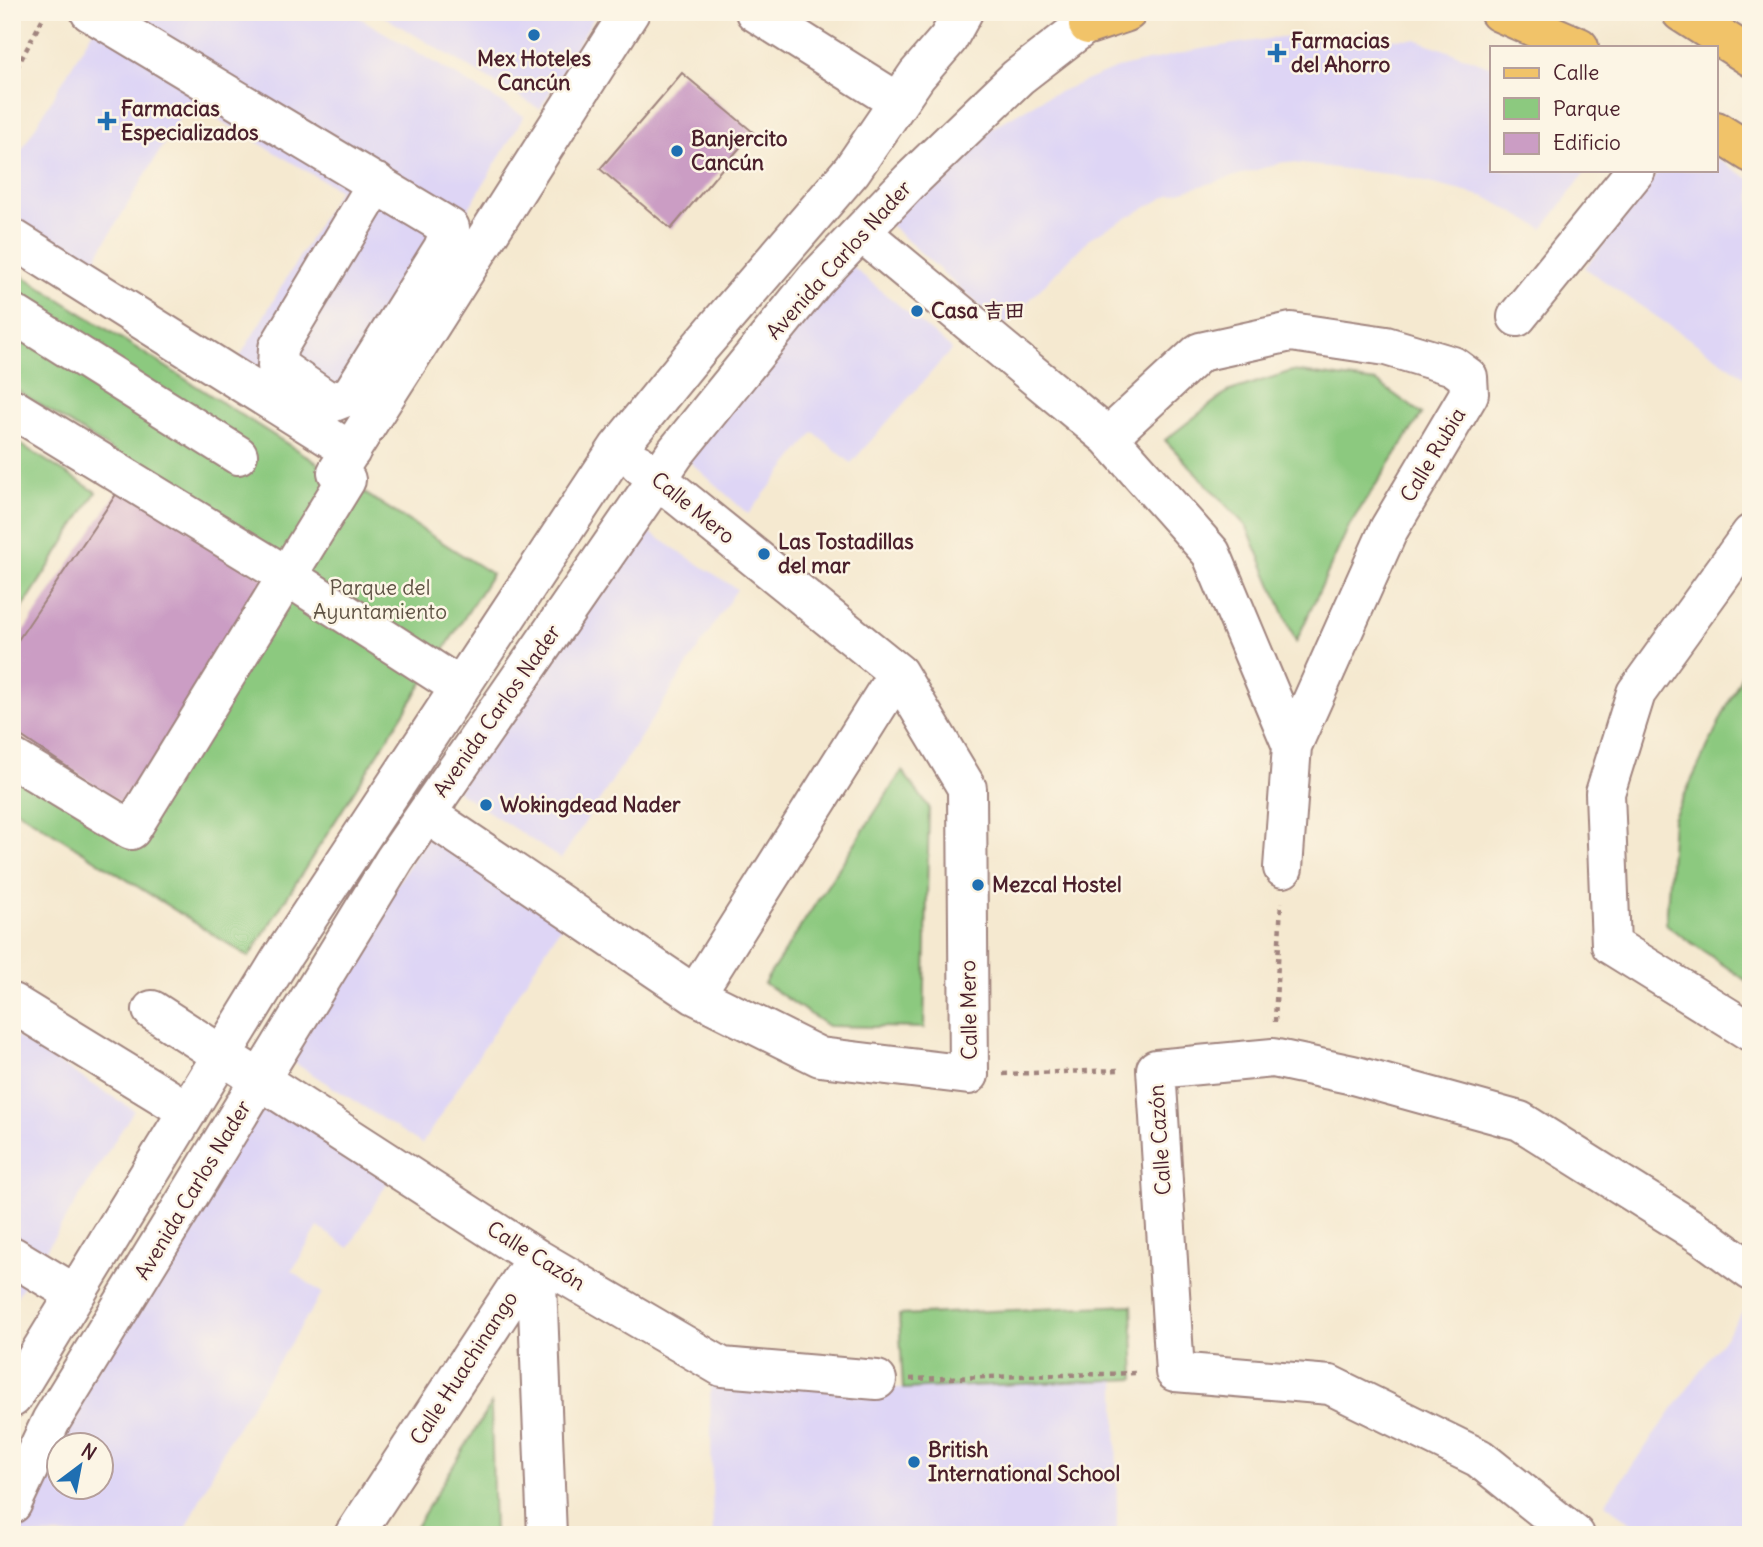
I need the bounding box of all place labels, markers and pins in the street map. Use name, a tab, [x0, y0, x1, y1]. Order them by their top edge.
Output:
marker: Mex Hoteles Cancún	[526, 27, 542, 43]
place label: Farmacias del Ahorro	[1291, 27, 1391, 78]
place label: Mex Hoteles Cancún	[477, 45, 591, 96]
marker: Farmacias del Ahorro	[1269, 45, 1285, 61]
place label: Farmacias Especializados	[121, 95, 259, 146]
marker: Farmacias Especializados	[99, 113, 115, 129]
place label: Banjercito Cancún	[691, 125, 788, 176]
marker: Banjercito Cancún	[669, 143, 685, 159]
place label: Casa 吉田	[931, 297, 1025, 324]
marker: Casa 吉田	[909, 303, 925, 319]
place label: Las Tostadillas del mar	[778, 528, 914, 579]
marker: Las Tostadillas del mar	[756, 546, 772, 562]
place label: Wokingdead Nader	[500, 791, 681, 818]
marker: Wokingdead Nader	[478, 797, 494, 813]
place label: Mezcal Hostel	[992, 871, 1122, 898]
marker: Mezcal Hostel	[970, 877, 986, 893]
place label: British International School	[928, 1436, 1120, 1487]
marker: British International School	[906, 1454, 922, 1470]

